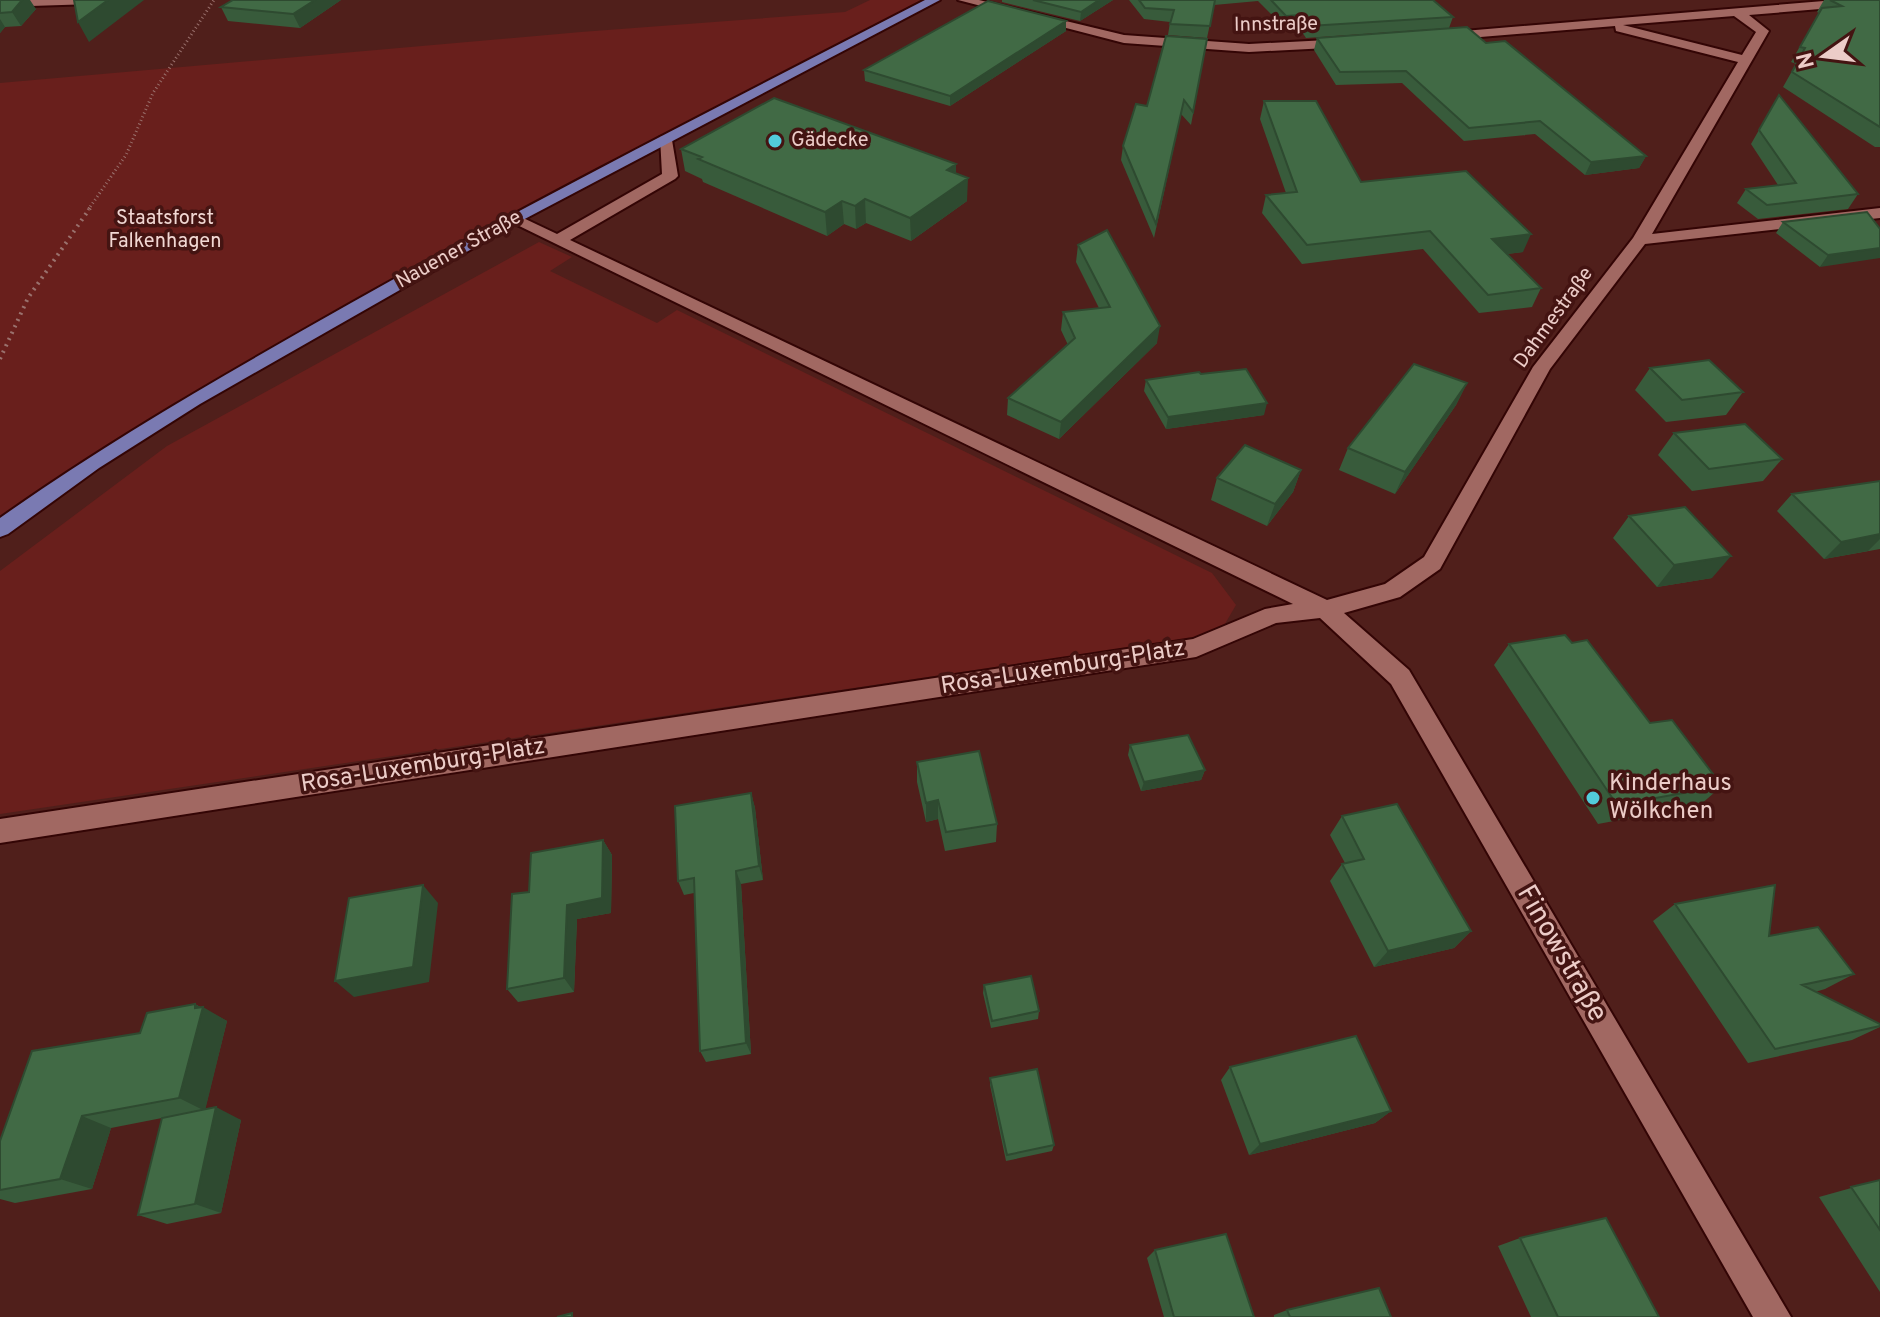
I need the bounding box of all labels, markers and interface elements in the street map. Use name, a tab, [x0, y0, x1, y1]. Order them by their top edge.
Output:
street label: Innstraße	[1234, 11, 1318, 39]
north arrow	[1784, 16, 1864, 96]
text: N	[1792, 49, 1822, 71]
place label: Gädecke	[791, 128, 868, 154]
marker: Gädecke	[766, 132, 784, 150]
street label: Nauener Straße	[392, 205, 526, 295]
park label: Staatsforst Falkenhagen	[108, 206, 222, 255]
street label: Dahmestraße	[1509, 262, 1599, 374]
street label: Rosa-Luxemburg-Platz	[939, 634, 1187, 702]
street label: Rosa-Luxemburg-Platz	[299, 732, 547, 800]
place label: Kinderhaus Wölkchen	[1609, 769, 1732, 827]
marker: Kinderhaus Wölkchen	[1584, 789, 1602, 807]
street label: Finowstraße	[1507, 879, 1615, 1029]

